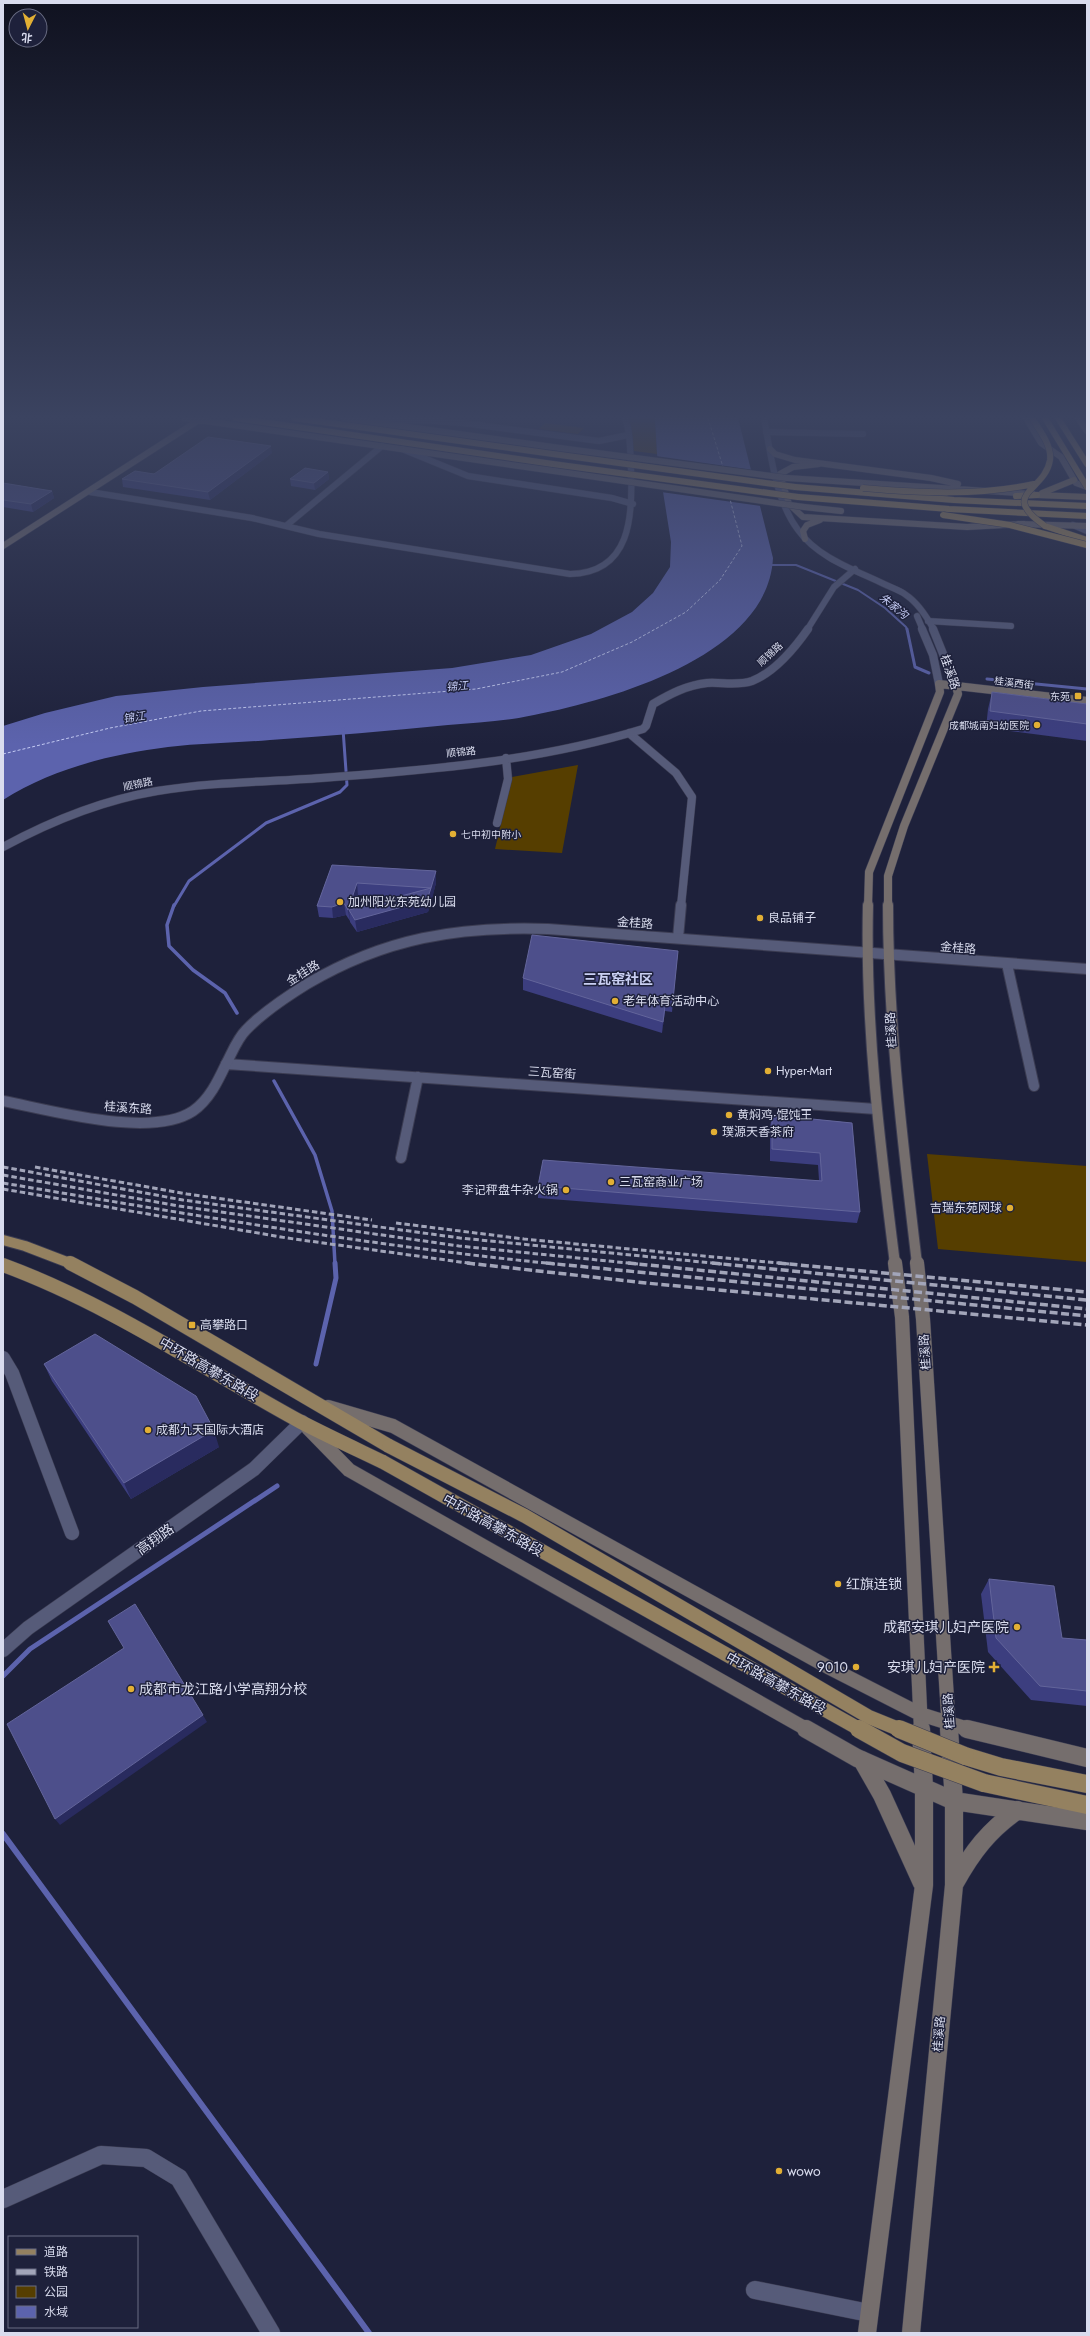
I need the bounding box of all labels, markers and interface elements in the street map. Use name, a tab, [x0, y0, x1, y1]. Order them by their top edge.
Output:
north arrow	[8, 8, 48, 48]
text: 北	[21, 29, 33, 46]
water label: 朱家沟	[876, 589, 913, 623]
street label: 顺锦路	[754, 638, 786, 670]
street label: 桂溪路	[936, 652, 964, 692]
street label: 桂溪西街	[993, 673, 1035, 693]
water label: 锦江	[445, 677, 470, 695]
place label: 东苑	[1050, 689, 1070, 704]
marker: 东苑	[1073, 691, 1083, 701]
water label: 锦江	[122, 707, 147, 727]
place label: 成都城南妇幼医院	[949, 718, 1029, 733]
marker: 成都城南妇幼医院	[1032, 720, 1042, 730]
street label: 顺锦路	[445, 743, 477, 761]
street label: 顺锦路	[122, 774, 154, 794]
place label: 七中初中附小	[461, 827, 521, 842]
marker: 七中初中附小	[448, 829, 458, 839]
place label: 加州阳光东苑幼儿园	[348, 893, 456, 911]
marker: 加州阳光东苑幼儿园	[335, 897, 345, 907]
place label: 良品铺子	[768, 909, 816, 927]
street label: 金桂路	[616, 913, 654, 933]
marker: 良品铺子	[755, 913, 765, 923]
street label: 金桂路	[939, 937, 977, 959]
street label: 金桂路	[283, 956, 323, 990]
district label: 三瓦窑社区	[583, 969, 653, 989]
place label: 老年体育活动中心	[623, 992, 719, 1010]
marker: 老年体育活动中心	[610, 996, 620, 1006]
street label: 桂溪路	[881, 1012, 901, 1048]
street label: 三瓦窑街	[527, 1062, 577, 1084]
place label: Hyper-Mart	[776, 1062, 832, 1080]
marker: Hyper-Mart	[763, 1066, 773, 1076]
street label: 桂溪东路	[103, 1097, 153, 1119]
place label: 黄焖鸡·馄饨王	[737, 1106, 813, 1124]
marker: 黄焖鸡·馄饨王	[724, 1110, 734, 1120]
place label: 璞源天香茶府	[722, 1123, 794, 1141]
marker: 璞源天香茶府	[709, 1127, 719, 1137]
place label: 三瓦窑商业广场	[619, 1173, 703, 1191]
marker: 三瓦窑商业广场	[606, 1177, 616, 1187]
place label: 李记秤盘牛杂火锅	[462, 1181, 558, 1199]
marker: 李记秤盘牛杂火锅	[561, 1185, 571, 1195]
place label: 吉瑞东苑网球	[930, 1199, 1002, 1217]
marker: 吉瑞东苑网球	[1005, 1203, 1015, 1213]
place label: 高攀路口	[200, 1316, 248, 1334]
marker: 高攀路口	[187, 1320, 197, 1330]
street label: 中环路高攀东路段	[156, 1332, 262, 1406]
street label: 桂溪路	[915, 1333, 935, 1371]
place label: 成都九天国际大酒店	[156, 1421, 264, 1439]
marker: 成都九天国际大酒店	[143, 1425, 153, 1435]
street label: 中环路高攀东路段	[439, 1489, 547, 1561]
street label: 高翔路	[132, 1519, 178, 1559]
place label: 红旗连锁	[846, 1574, 902, 1594]
marker: 红旗连锁	[833, 1579, 843, 1589]
place label: 成都安琪儿妇产医院	[883, 1617, 1009, 1637]
marker: 成都安琪儿妇产医院	[1012, 1622, 1022, 1632]
street label: 中环路高攀东路段	[722, 1647, 830, 1719]
place label: 9010	[817, 1657, 848, 1677]
place label: 安琪儿妇产医院	[887, 1657, 985, 1677]
marker: 安琪儿妇产医院	[988, 1661, 1000, 1673]
marker: 9010	[851, 1662, 861, 1672]
place label: 成都市龙江路小学高翔分校	[139, 1679, 307, 1699]
marker: 成都市龙江路小学高翔分校	[126, 1684, 136, 1694]
street label: 桂溪路	[939, 1692, 959, 1730]
street label: 桂溪路	[928, 2015, 950, 2053]
place label: wowo	[787, 2161, 821, 2181]
marker: wowo	[774, 2166, 784, 2176]
legend	[8, 2236, 138, 2328]
text: 道路	[44, 2243, 68, 2261]
text: 铁路	[44, 2263, 68, 2281]
text: 公园	[44, 2283, 68, 2301]
text: 水域	[44, 2303, 68, 2321]

